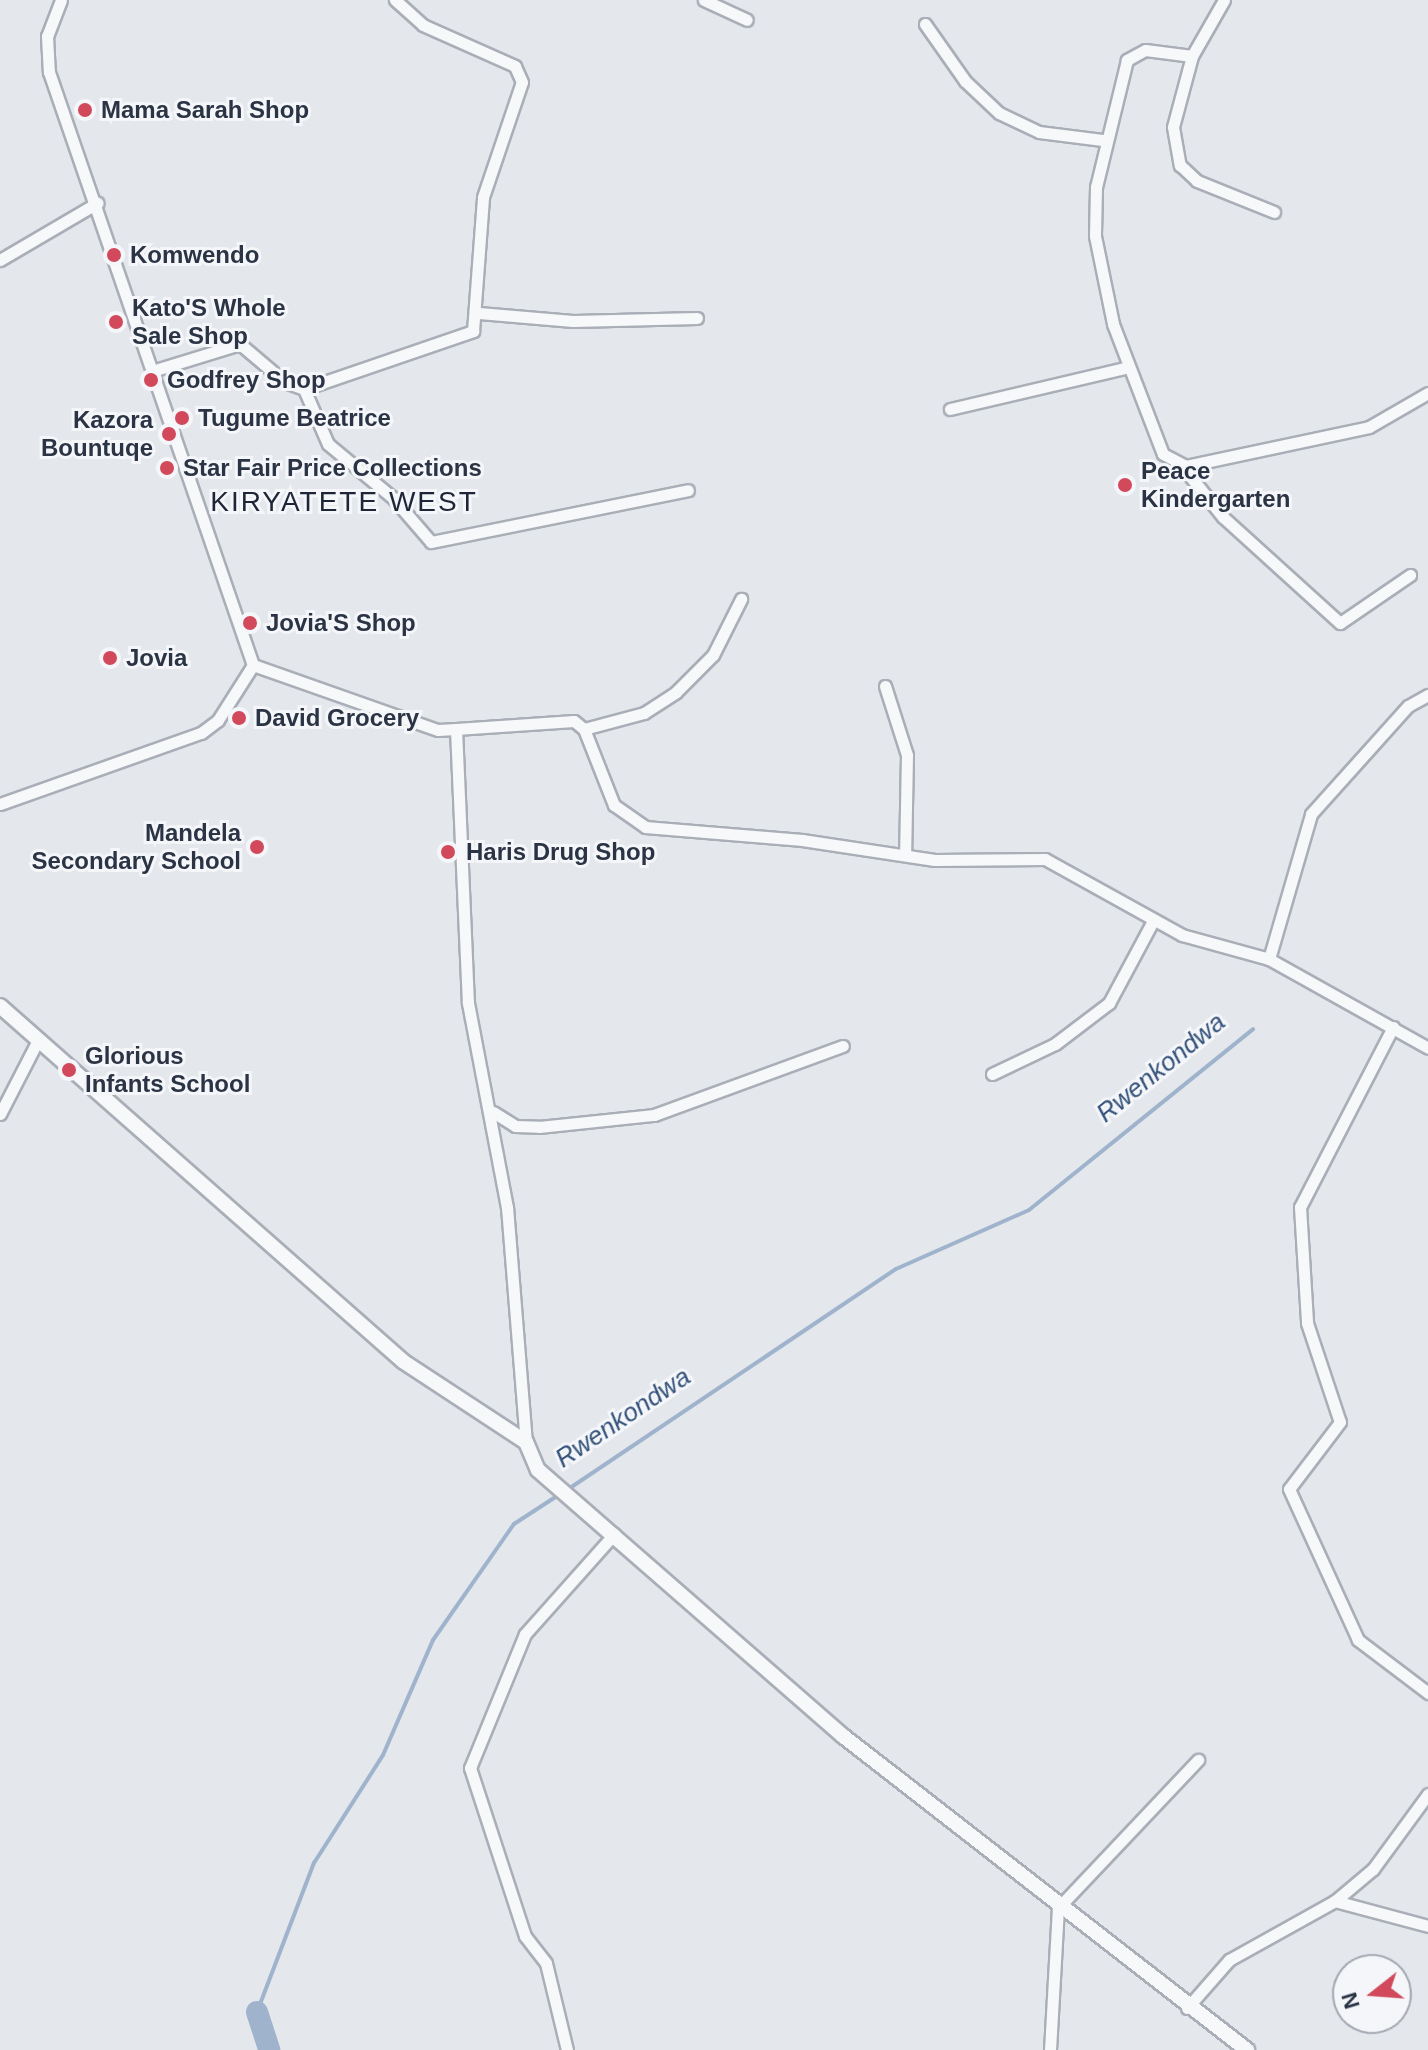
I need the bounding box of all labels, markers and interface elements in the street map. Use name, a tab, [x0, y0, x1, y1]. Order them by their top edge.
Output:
place label: Mama Sarah Shop	[101, 96, 309, 124]
marker: Mama Sarah Shop	[76, 101, 94, 119]
place label: Komwendo	[130, 241, 259, 269]
marker: Komwendo	[105, 246, 123, 264]
place label: Kato'S Whole Sale Shop	[132, 294, 286, 350]
marker: Kato'S Whole Sale Shop	[107, 313, 125, 331]
place label: Godfrey Shop	[167, 366, 326, 394]
marker: Godfrey Shop	[142, 371, 160, 389]
place label: Tugume Beatrice	[198, 404, 391, 432]
place label: Kazora Bountuqe	[41, 406, 153, 462]
marker: Tugume Beatrice	[173, 409, 191, 427]
marker: Kazora Bountuqe	[160, 425, 178, 443]
place label: Star Fair Price Collections	[183, 454, 482, 482]
place label: Peace Kindergarten	[1141, 457, 1290, 513]
marker: Star Fair Price Collections	[158, 459, 176, 477]
marker: Peace Kindergarten	[1116, 476, 1134, 494]
district label: KIRYATETE WEST	[210, 485, 478, 519]
place label: Jovia'S Shop	[266, 609, 416, 637]
marker: Jovia'S Shop	[241, 614, 259, 632]
place label: Jovia	[126, 644, 187, 672]
marker: Jovia	[101, 649, 119, 667]
place label: David Grocery	[255, 704, 419, 732]
marker: David Grocery	[230, 709, 248, 727]
place label: Mandela Secondary School	[32, 819, 241, 875]
marker: Mandela Secondary School	[248, 838, 266, 856]
place label: Haris Drug Shop	[466, 838, 655, 866]
marker: Haris Drug Shop	[437, 841, 459, 863]
water label: Rwenkondwa	[1091, 1007, 1231, 1129]
place label: Glorious Infants School	[85, 1042, 250, 1098]
marker: Glorious Infants School	[60, 1061, 78, 1079]
water label: Rwenkondwa	[550, 1361, 696, 1475]
north arrow	[1332, 1954, 1412, 2034]
text: N	[1336, 1989, 1365, 2012]

